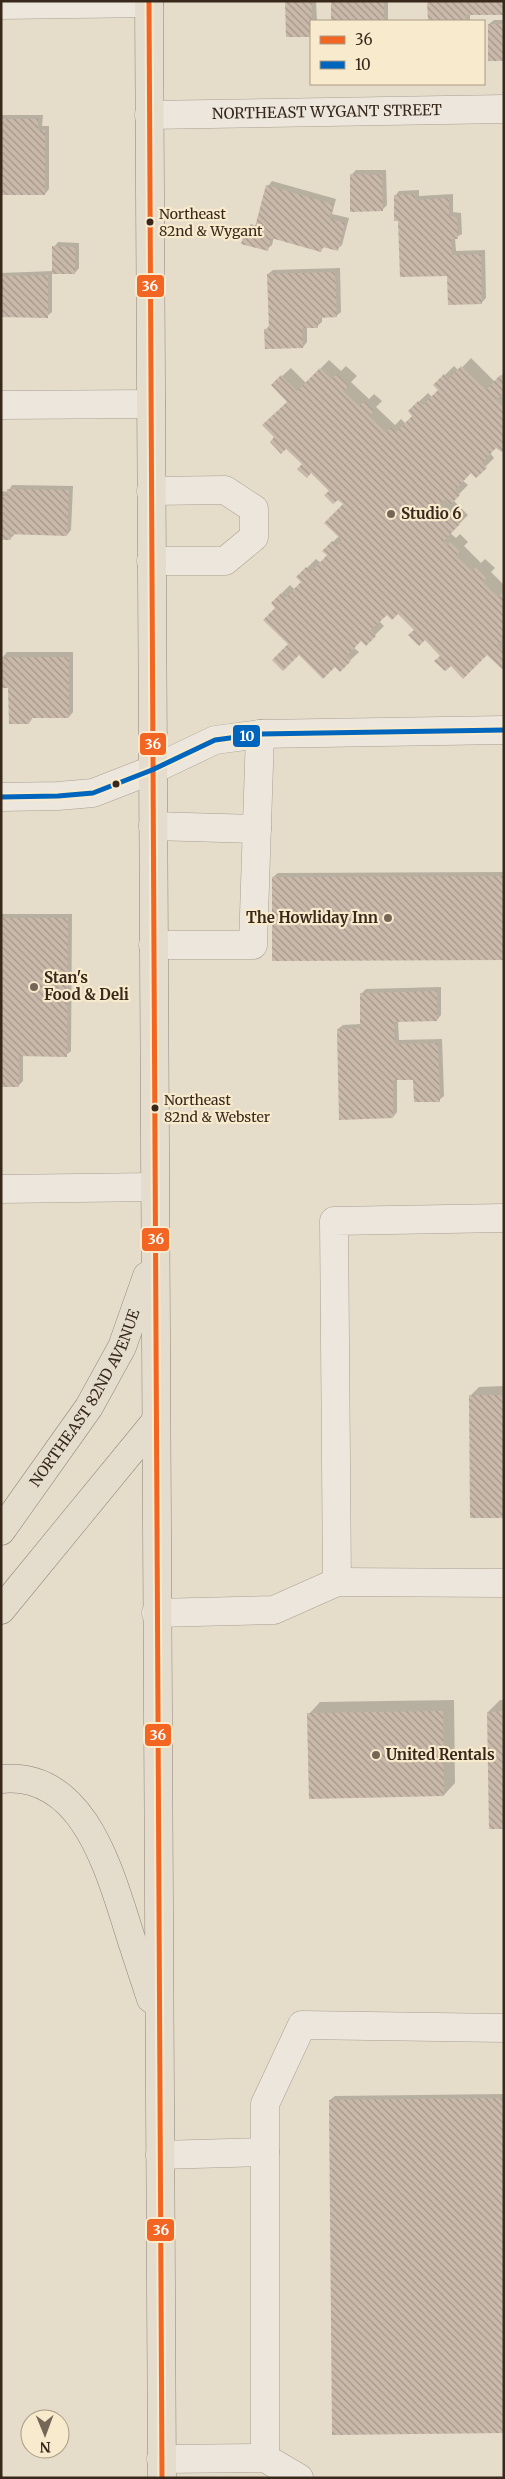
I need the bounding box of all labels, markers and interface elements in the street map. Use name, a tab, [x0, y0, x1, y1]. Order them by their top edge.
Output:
legend	[310, 20, 485, 85]
text: 36	[355, 30, 372, 49]
text: 10	[355, 55, 371, 74]
street label: NORTHEAST WYGANT STREET	[212, 100, 443, 123]
place label: Northeast 82nd & Wygant	[159, 205, 263, 240]
marker: Northeast 82nd & Wygant	[145, 217, 155, 227]
line badge: 36	[136, 274, 165, 298]
text: 36	[142, 277, 159, 295]
place label: Studio 6	[401, 504, 462, 523]
marker: Studio 6	[385, 508, 397, 520]
line badge: 10	[232, 724, 261, 748]
text: 10	[239, 727, 255, 745]
line badge: 36	[139, 732, 167, 756]
text: 36	[145, 735, 162, 753]
unlabelled marker	[111, 779, 121, 789]
place label: The Howliday Inn	[246, 908, 378, 927]
marker: The Howliday Inn	[382, 912, 394, 924]
place label: Stan's Food & Deli	[44, 968, 129, 1004]
marker: Stan's Food & Deli	[28, 981, 40, 993]
place label: Northeast 82nd & Webster	[164, 1091, 270, 1126]
marker: Northeast 82nd & Webster	[150, 1103, 160, 1113]
line badge: 36	[141, 1227, 170, 1252]
text: 36	[148, 1230, 165, 1248]
street label: NORTHEAST 82ND AVENUE	[25, 1306, 144, 1490]
line badge: 36	[144, 1723, 172, 1747]
text: 36	[150, 1726, 167, 1744]
place label: United Rentals	[386, 1745, 495, 1764]
marker: United Rentals	[370, 1749, 382, 1761]
line badge: 36	[146, 2218, 175, 2242]
text: 36	[153, 2221, 170, 2239]
north arrow	[20, 2409, 70, 2459]
text: N	[40, 2438, 51, 2456]

